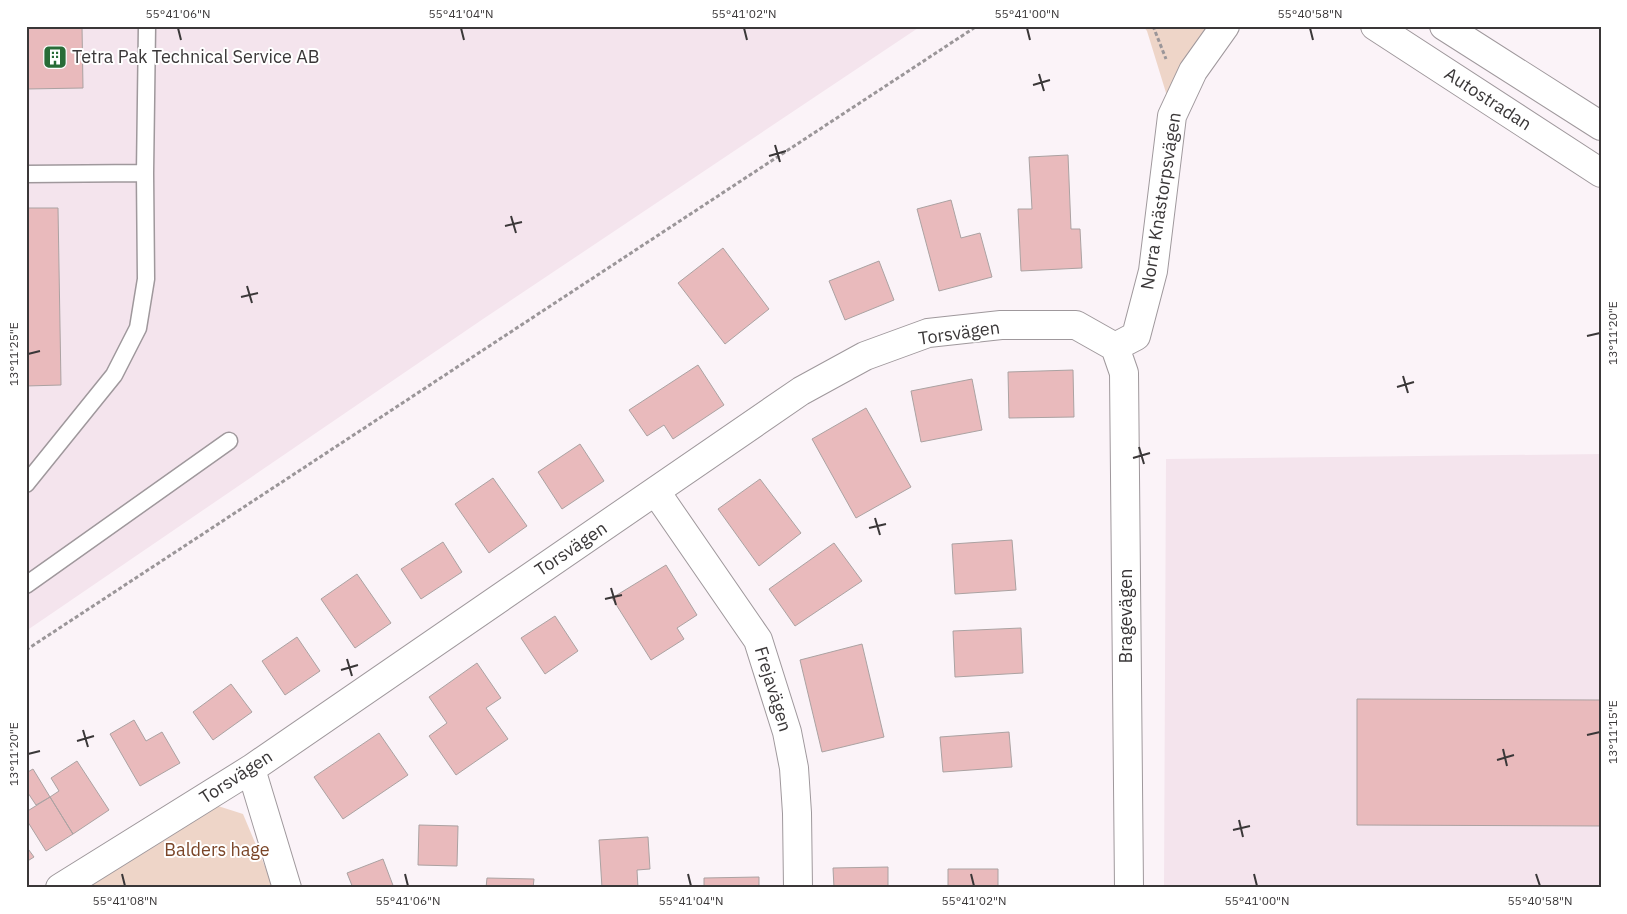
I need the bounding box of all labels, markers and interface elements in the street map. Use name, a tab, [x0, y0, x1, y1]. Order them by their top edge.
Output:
text: 55°41'06"N	[145, 6, 211, 21]
text: 55°41'04"N	[428, 6, 494, 21]
text: 55°41'02"N	[711, 6, 777, 21]
text: 55°41'00"N	[994, 6, 1060, 21]
text: 55°40'58"N	[1277, 6, 1343, 21]
building icon: Tetra Pak Technical Service AB	[42, 44, 68, 70]
place label: Tetra Pak Technical Service AB	[72, 45, 319, 68]
street label: Autostradan	[1440, 62, 1536, 135]
street label: Norra Knästorpsvägen	[1135, 111, 1186, 291]
text: 13°11'20"E	[1605, 301, 1620, 365]
street label: Torsvägen	[917, 315, 1001, 350]
text: 13°11'25"E	[6, 322, 21, 386]
street label: Torsvägen	[530, 516, 611, 581]
street label: Bragevägen	[1114, 569, 1137, 663]
street label: Frejavägen	[750, 643, 797, 734]
text: 13°11'15"E	[1605, 700, 1620, 764]
text: 13°11'20"E	[6, 722, 21, 786]
street label: Torsvägen	[195, 745, 276, 809]
park label: Balders hage	[164, 838, 270, 861]
text: 55°41'08"N	[92, 893, 158, 908]
text: 55°41'06"N	[375, 893, 441, 908]
text: 55°41'04"N	[658, 893, 724, 908]
text: 55°41'02"N	[941, 893, 1007, 908]
text: 55°41'00"N	[1224, 893, 1290, 908]
text: 55°40'58"N	[1507, 893, 1573, 908]

